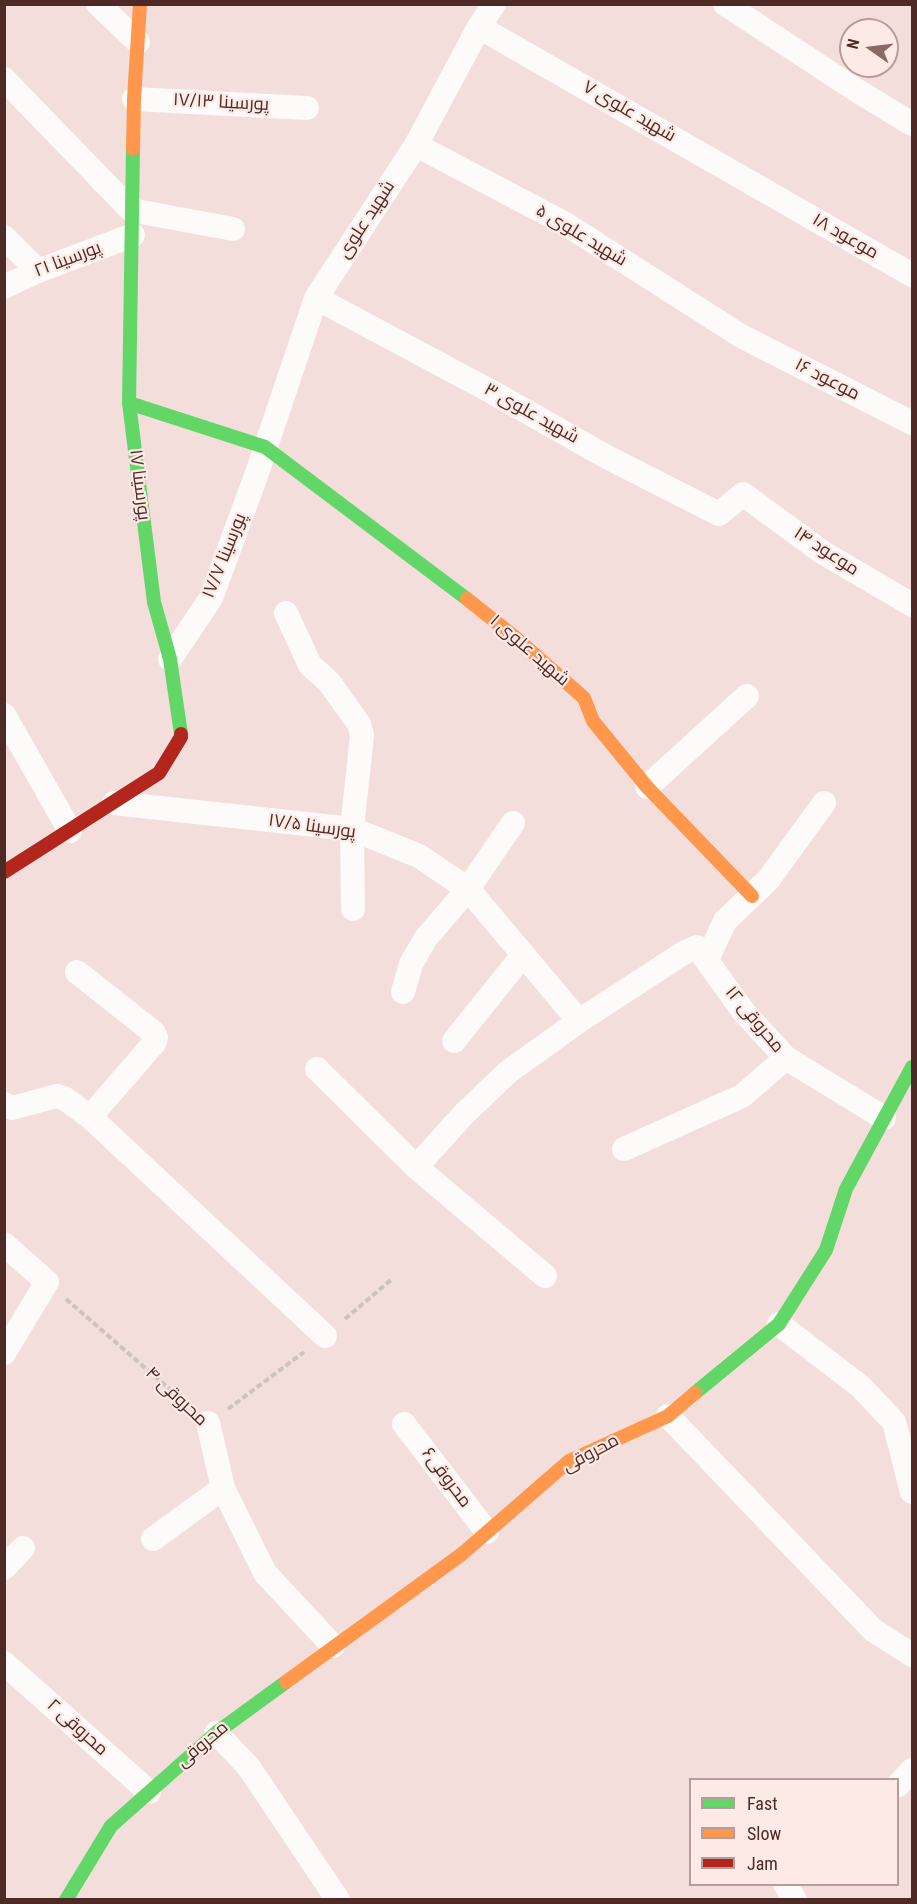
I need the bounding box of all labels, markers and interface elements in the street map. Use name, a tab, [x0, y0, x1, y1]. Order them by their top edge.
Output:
north arrow	[839, 18, 899, 78]
text: N	[843, 37, 863, 51]
street label: شهید علوی ۷	[579, 77, 679, 147]
street label: پورسینا ۱۷/۱۳	[172, 90, 270, 116]
street label: شهید علوی	[334, 177, 400, 263]
street label: شهید علوی ۵	[532, 200, 630, 272]
street label: موعود ۱۸	[808, 209, 882, 265]
street label: پورسینا ۲۱	[31, 237, 105, 283]
street label: موعود ۱۶	[791, 354, 863, 406]
street label: شهید علوی ۳	[480, 379, 582, 449]
street label: پورسینا ۱۷	[124, 448, 154, 522]
street label: پورسینا ۱۷/۷	[198, 510, 252, 602]
street label: موعود ۱۴	[789, 523, 863, 581]
street label: شهید علوی ۱	[485, 611, 573, 691]
street label: پورسینا ۱۷/۵	[267, 810, 357, 844]
street label: محروقی ۱۲	[720, 982, 788, 1058]
street label: محروقی ۴	[140, 1363, 212, 1431]
street label: محروقی	[559, 1430, 623, 1478]
street label: محروقی۶	[416, 1444, 476, 1512]
street label: محروقی ۲	[42, 1695, 112, 1761]
street label: محروقی	[173, 1717, 233, 1773]
legend	[689, 1778, 899, 1886]
text: Fast	[747, 1793, 778, 1814]
text: Slow	[747, 1823, 781, 1844]
text: Jam	[747, 1853, 778, 1874]

